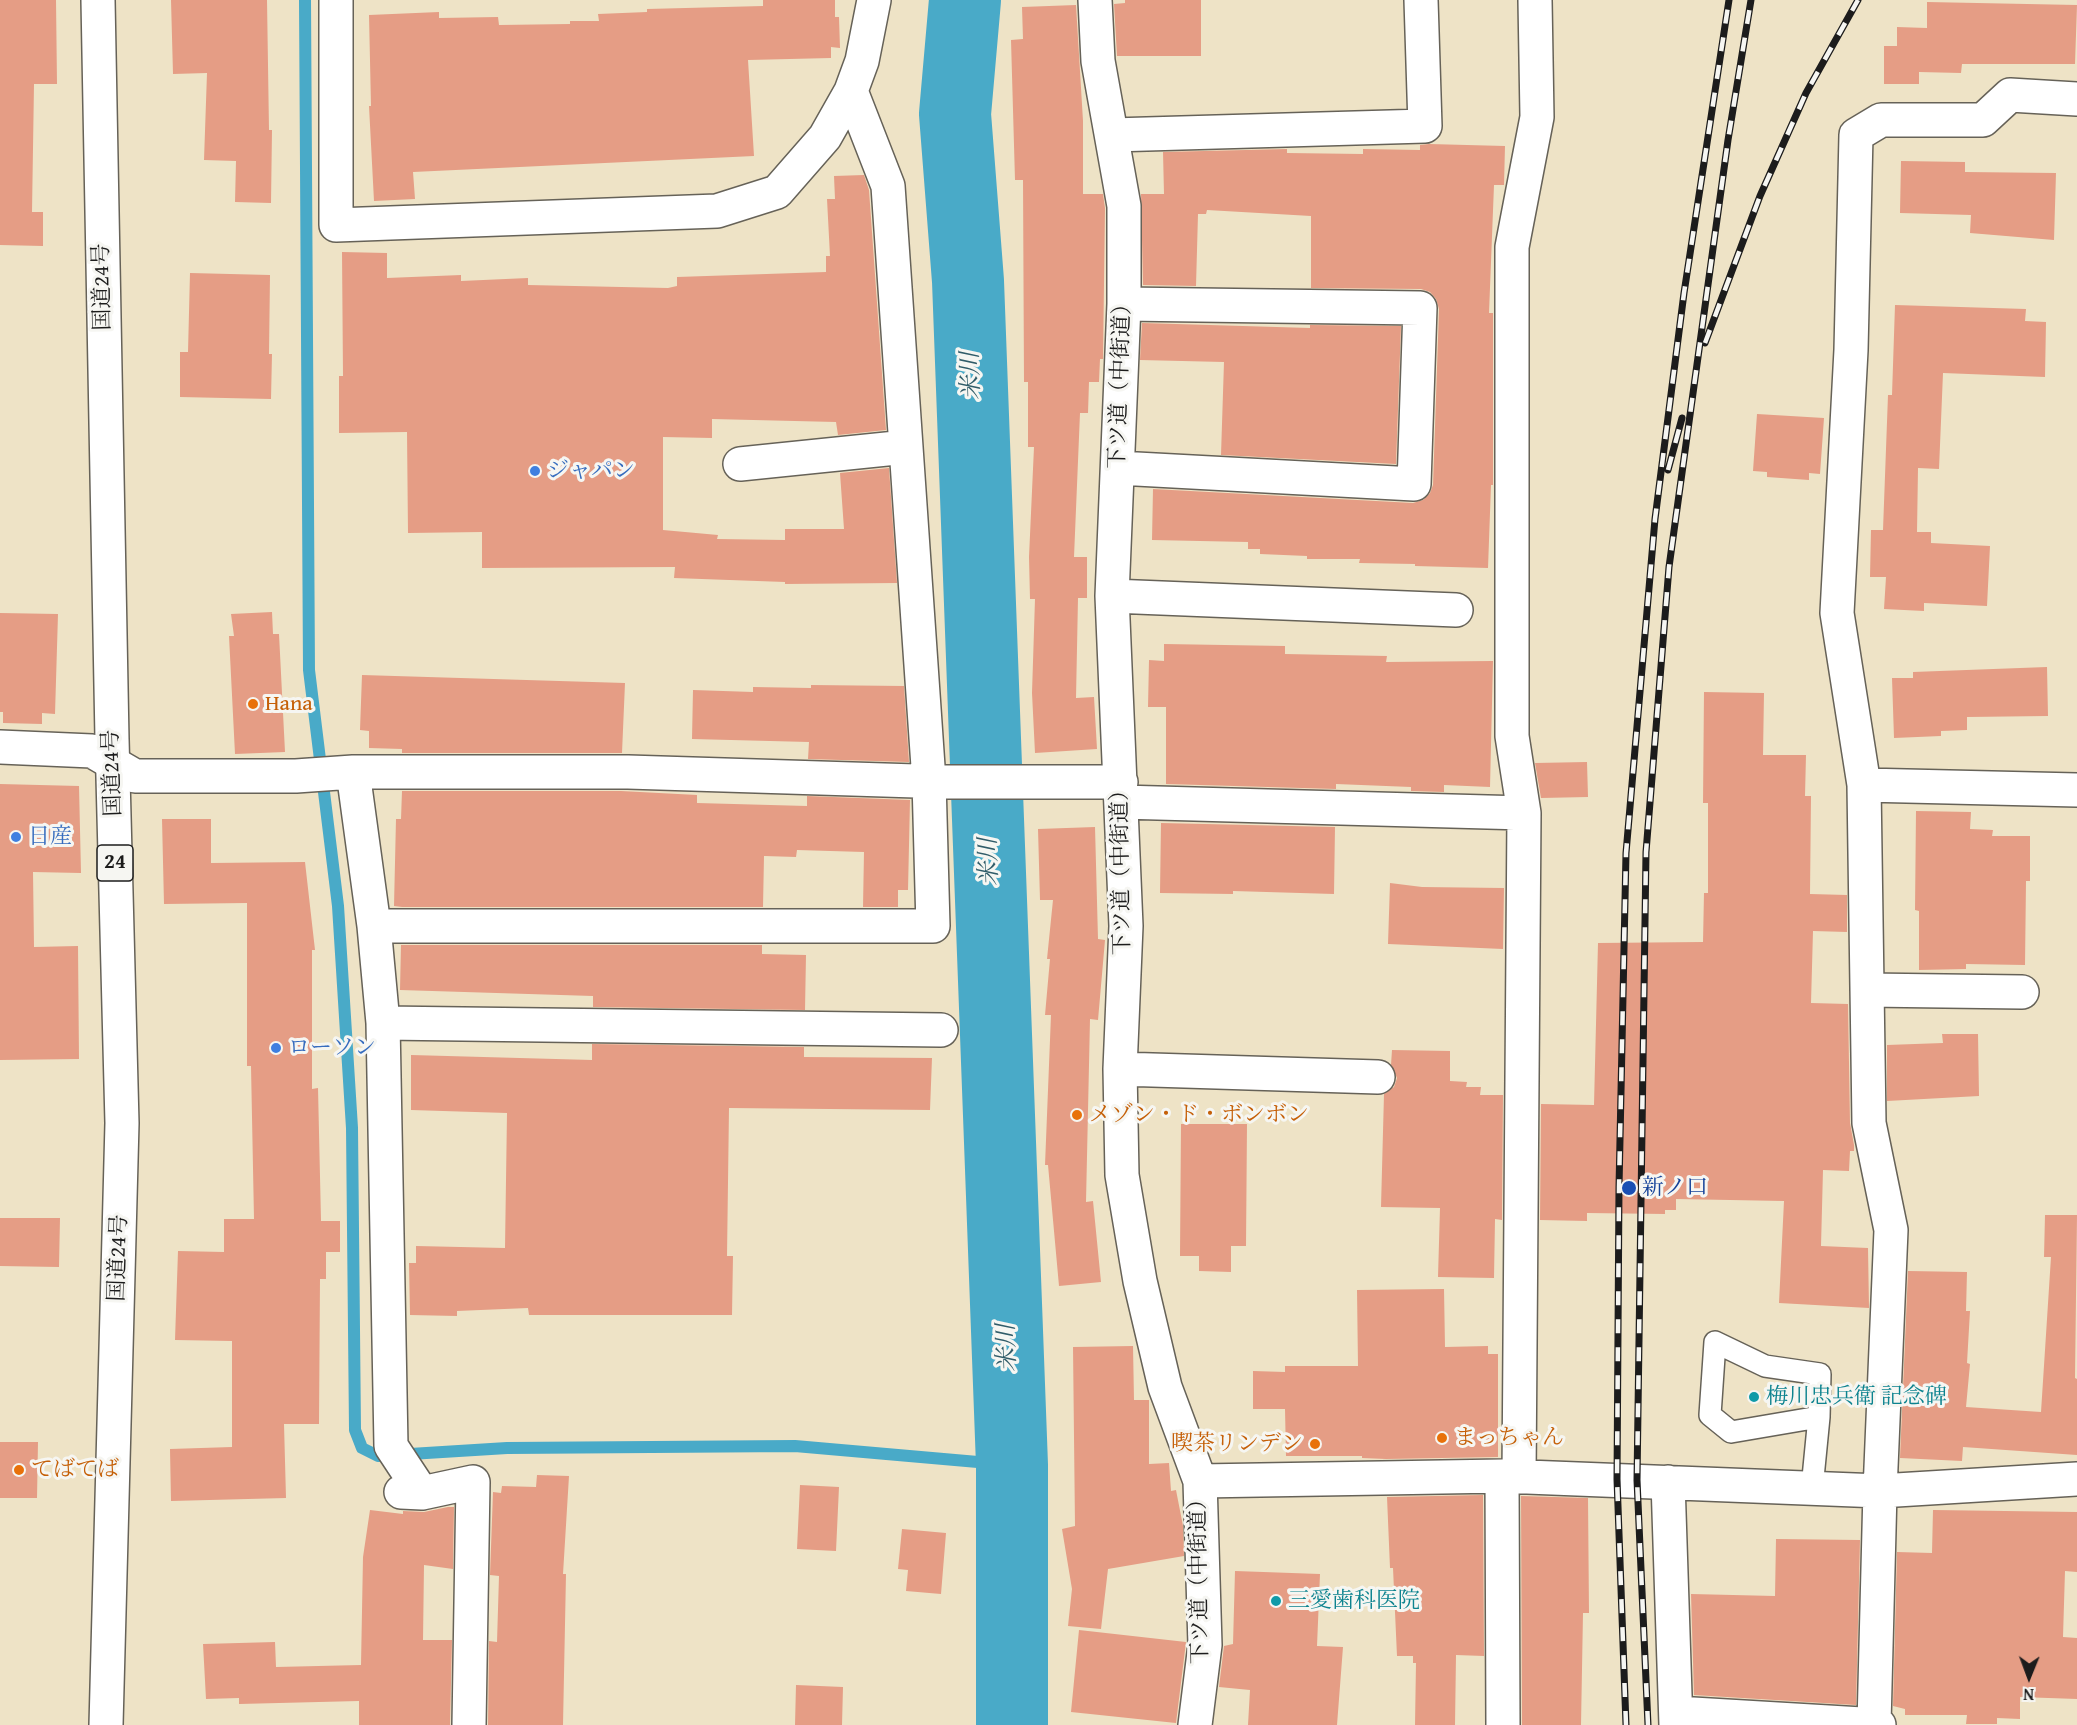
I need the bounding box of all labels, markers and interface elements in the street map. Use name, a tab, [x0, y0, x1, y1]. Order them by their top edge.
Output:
street label: 国道24号	[89, 243, 117, 331]
street label: 下ツ道（中街道）	[1105, 293, 1137, 469]
water label: 米川	[957, 352, 987, 400]
place label: ジャパン	[547, 458, 635, 484]
marker: ジャパン	[528, 464, 542, 478]
place label: Hana	[265, 691, 313, 717]
marker: Hana	[246, 697, 260, 711]
street label: 国道24号	[98, 729, 128, 817]
street label: 下ツ道（中街道）	[1107, 779, 1137, 955]
place label: 日産	[28, 824, 72, 850]
marker: 日産	[9, 830, 23, 844]
water label: 米川	[975, 838, 1005, 886]
road number: 24	[97, 845, 133, 881]
place label: ローソン	[288, 1035, 376, 1061]
marker: ローソン	[269, 1041, 283, 1055]
place label: メゾン・ド・ボンボン	[1089, 1102, 1309, 1128]
marker: メゾン・ド・ボンボン	[1070, 1108, 1084, 1122]
place label: 新ノ口	[1642, 1175, 1708, 1201]
marker: 新ノ口	[1620, 1179, 1638, 1197]
street label: 国道24号	[104, 1214, 134, 1302]
water label: 米川	[993, 1324, 1023, 1372]
place label: 梅川忠兵衛 記念碑	[1766, 1384, 1947, 1410]
marker: 梅川忠兵衛 記念碑	[1747, 1390, 1761, 1404]
place label: まっちゃん	[1454, 1425, 1564, 1451]
place label: 喫茶リンデン	[1171, 1431, 1303, 1457]
marker: まっちゃん	[1435, 1431, 1449, 1445]
marker: 喫茶リンデン	[1308, 1437, 1322, 1451]
place label: てばてば	[31, 1457, 119, 1483]
marker: てばてば	[12, 1463, 26, 1477]
street label: 下ツ道（中街道）	[1185, 1488, 1215, 1664]
place label: 三愛歯科医院	[1288, 1588, 1420, 1614]
marker: 三愛歯科医院	[1269, 1594, 1283, 1608]
north arrow	[1999, 1647, 2059, 1707]
text: N	[2023, 1683, 2034, 1707]

